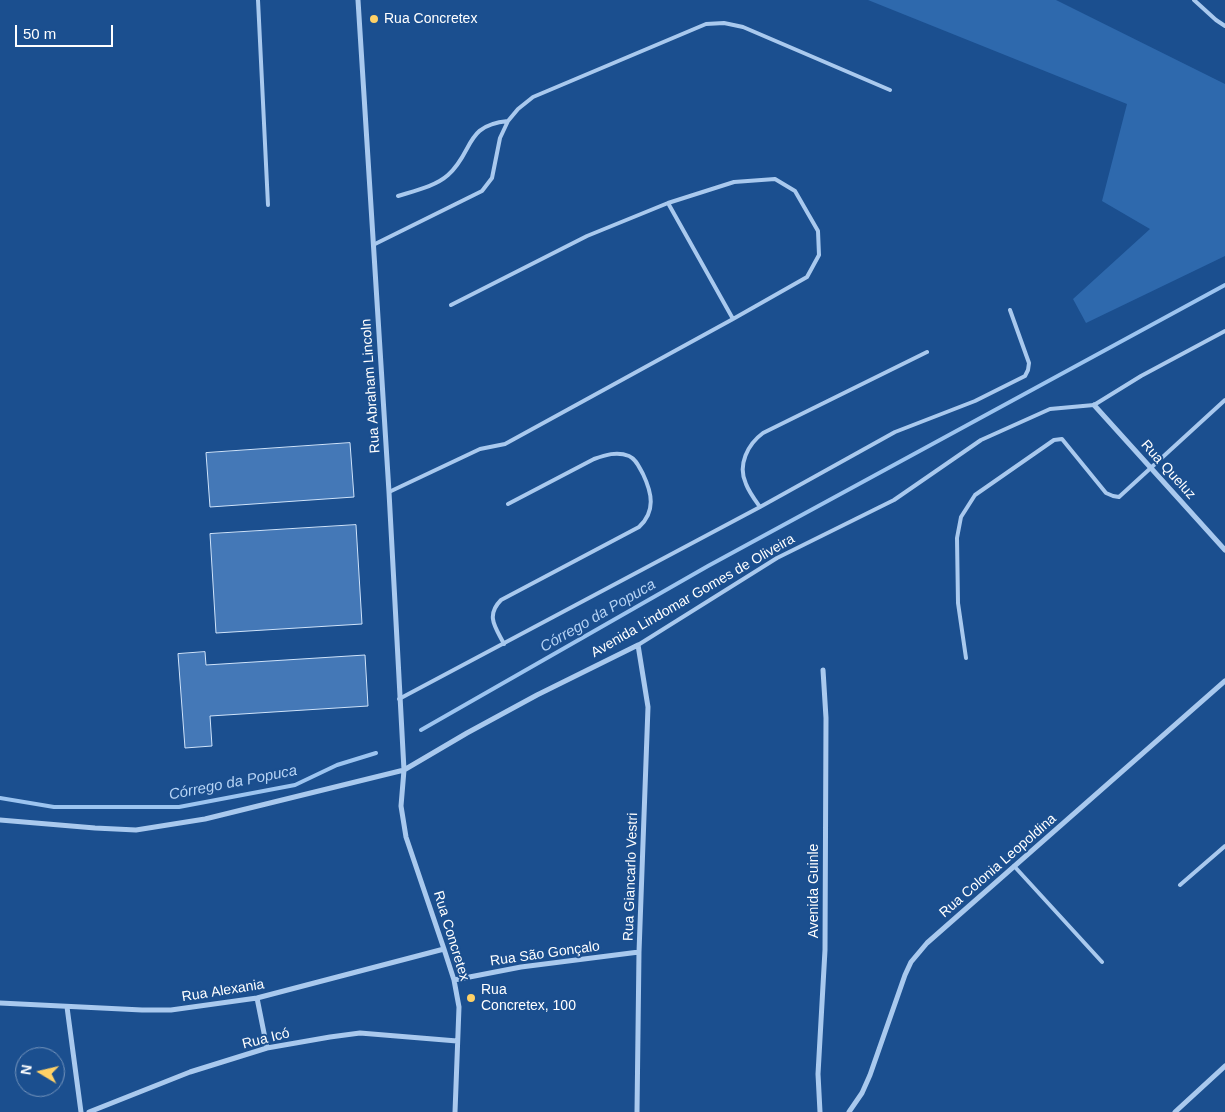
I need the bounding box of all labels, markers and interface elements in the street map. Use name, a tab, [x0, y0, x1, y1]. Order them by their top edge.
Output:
place label: Rua Concretex	[384, 11, 477, 27]
marker: Rua Concretex	[368, 13, 380, 25]
scale bar	[18, 15, 115, 47]
text: 50 m	[23, 25, 56, 42]
street label: Rua Abraham Lincoln	[358, 318, 384, 454]
street label: Rua Queluz	[1137, 437, 1199, 503]
street label: Avenida Lindomar Gomes de Oliveira	[588, 531, 798, 661]
water label: Córrego da Popuca	[537, 576, 659, 656]
water label: Córrego da Popuca	[167, 762, 299, 804]
street label: Rua Colonia Leopoldina	[936, 811, 1060, 921]
street label: Rua Giancarlo Vestri	[620, 813, 642, 941]
street label: Avenida Guinle	[806, 844, 822, 938]
street label: Rua Concretex	[429, 889, 473, 983]
street label: Rua São Gonçalo	[489, 938, 601, 970]
street label: Rua Alexania	[181, 976, 265, 1006]
place label: Rua Concretex, 100	[481, 982, 576, 1014]
marker: Rua Concretex, 100	[465, 992, 477, 1004]
street label: Rua Icó	[241, 1025, 291, 1053]
north arrow	[15, 1047, 65, 1097]
text: N	[17, 1064, 35, 1076]

